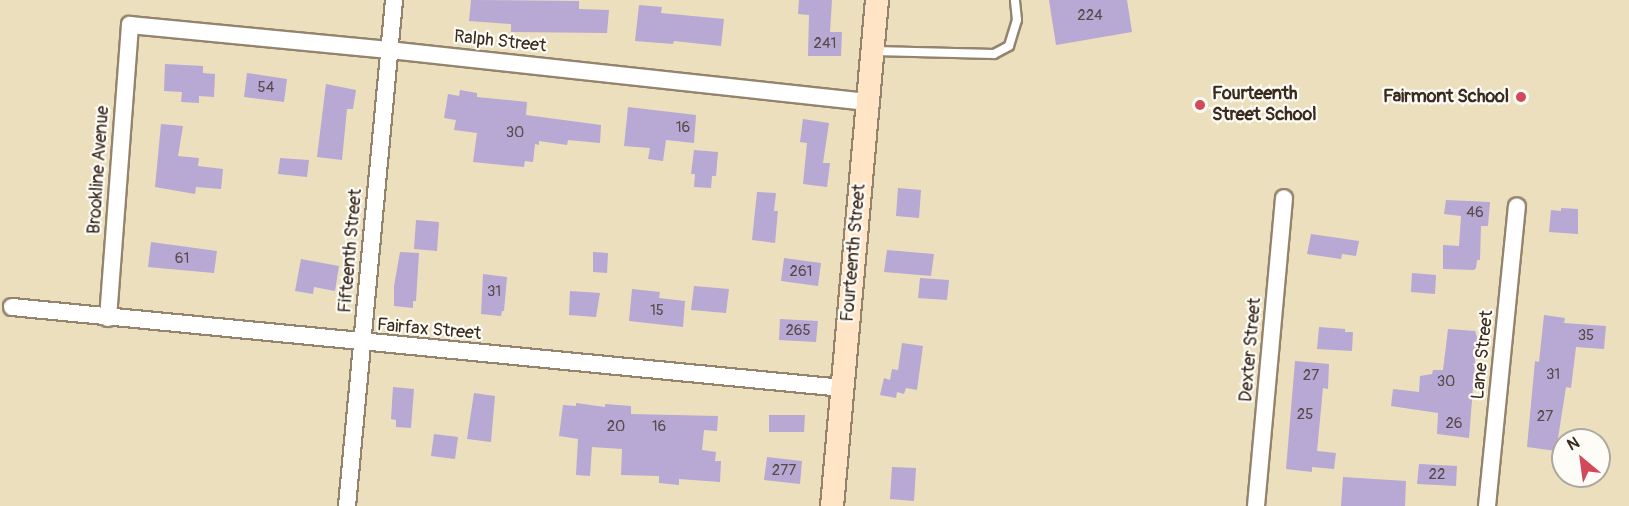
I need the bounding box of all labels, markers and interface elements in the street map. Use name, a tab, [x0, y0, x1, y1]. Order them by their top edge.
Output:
house number: 224	[1077, 7, 1103, 25]
street label: Ralph Street	[453, 26, 547, 58]
house number: 241	[814, 35, 836, 53]
house number: 54	[258, 79, 274, 97]
place label: Fourteenth Street School	[1212, 84, 1316, 127]
place label: Fairmont School	[1383, 86, 1509, 108]
marker: Fairmont School	[1514, 90, 1528, 104]
marker: Fourteenth Street School	[1193, 98, 1207, 112]
street label: Brookline Avenue	[84, 105, 114, 235]
house number: 16	[676, 119, 690, 137]
house number: 30	[506, 124, 524, 142]
street label: Fourteenth Street	[837, 183, 871, 323]
street label: Fifteenth Street	[335, 188, 367, 314]
house number: 46	[1466, 204, 1484, 222]
house number: 61	[175, 250, 189, 268]
house number: 261	[790, 263, 812, 281]
house number: 31	[487, 283, 501, 301]
street label: Dexter Street	[1236, 297, 1266, 403]
house number: 15	[650, 302, 664, 320]
street label: Lane Street	[1468, 309, 1498, 401]
street label: Fairfax Street	[376, 315, 482, 345]
house number: 265	[785, 322, 811, 340]
house number: 35	[1578, 327, 1594, 345]
house number: 31	[1546, 366, 1560, 384]
house number: 27	[1303, 367, 1319, 385]
house number: 30	[1437, 373, 1455, 391]
house number: 25	[1297, 406, 1313, 424]
house number: 27	[1537, 408, 1553, 426]
house number: 26	[1445, 415, 1463, 433]
house number: 20	[607, 418, 625, 436]
house number: 16	[652, 418, 666, 436]
north arrow	[1551, 428, 1611, 488]
text: N	[1564, 433, 1583, 455]
house number: 277	[772, 462, 796, 480]
house number: 22	[1429, 466, 1445, 484]

